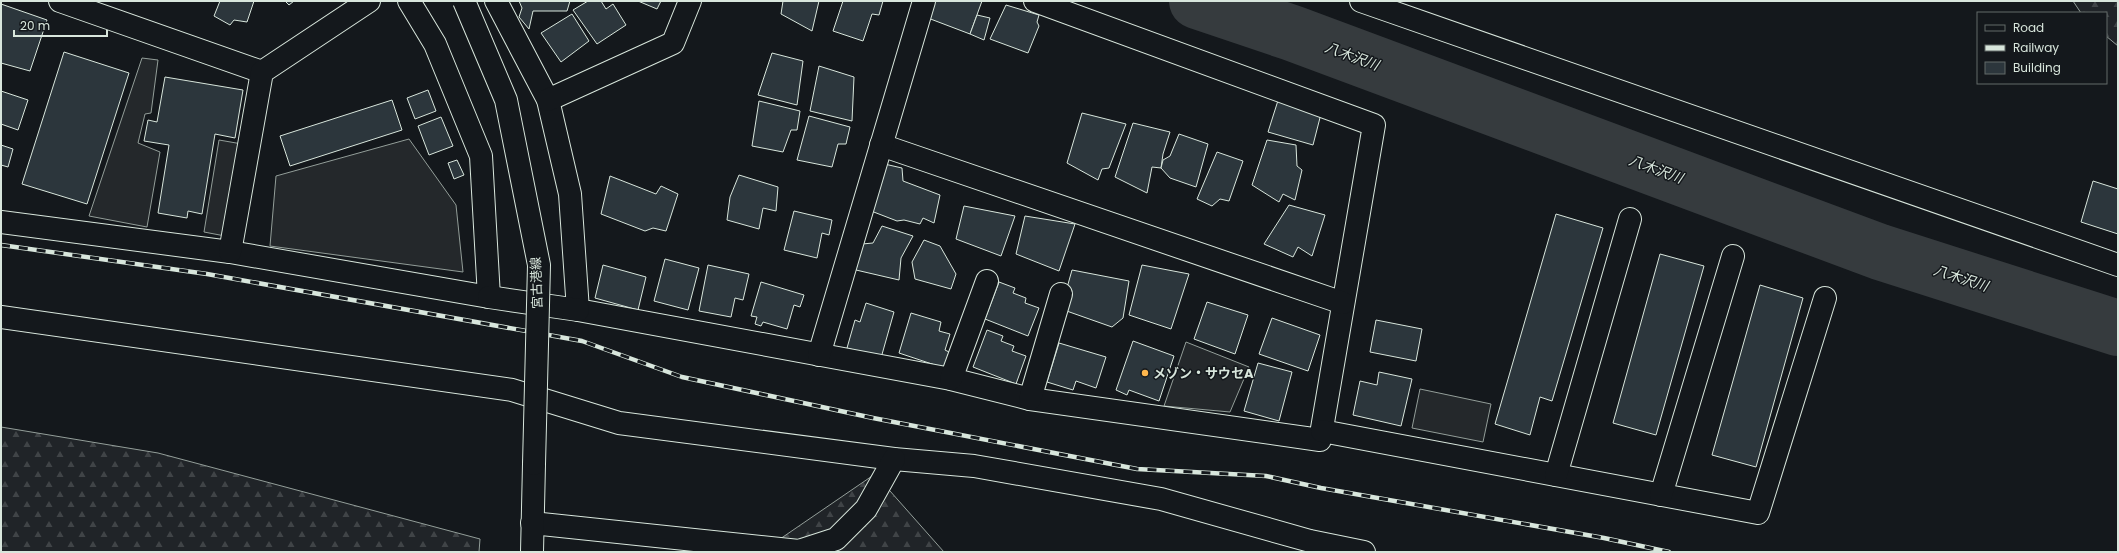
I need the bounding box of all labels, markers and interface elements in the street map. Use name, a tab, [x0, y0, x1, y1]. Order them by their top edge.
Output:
scale bar	[14, 12, 107, 38]
legend	[1977, 12, 2107, 84]
text: 20 m	[20, 17, 50, 34]
text: Road	[2013, 19, 2044, 36]
water label: 八木沢川	[1322, 37, 1384, 76]
text: Railway	[2013, 39, 2059, 56]
text: Building	[2013, 59, 2061, 76]
water label: 八木沢川	[1626, 150, 1688, 189]
street label: 宮古港線	[526, 257, 547, 309]
water label: 八木沢川	[1931, 260, 1993, 297]
place label: メゾン・サウセA	[1153, 364, 1254, 383]
marker: メゾン・サウセA	[1140, 368, 1150, 378]

